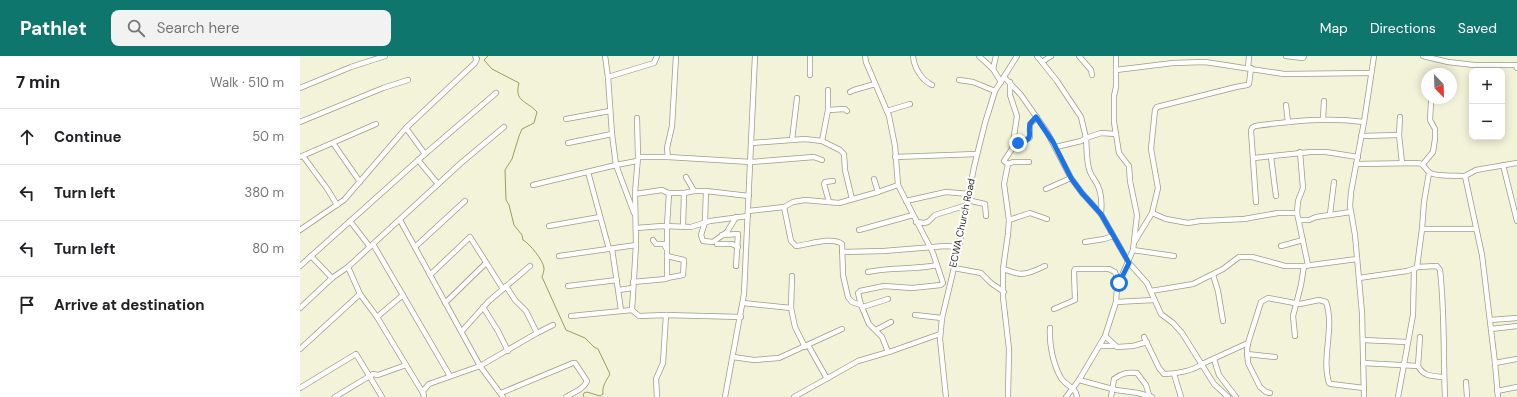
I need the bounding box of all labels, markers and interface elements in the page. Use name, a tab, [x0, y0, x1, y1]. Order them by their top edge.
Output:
search box	[111, 10, 391, 46]
text: Pathlet	[20, 16, 87, 41]
icon: search	[125, 17, 147, 39]
text: Search here	[157, 18, 239, 38]
text: Map	[1320, 19, 1348, 37]
text: Directions	[1370, 19, 1436, 37]
text: Saved	[1458, 19, 1497, 37]
north arrow	[1421, 68, 1457, 104]
map controls	[1469, 68, 1505, 140]
button: +	[1469, 68, 1505, 104]
text: 7 min	[16, 71, 60, 93]
text: Walk · 510 m	[210, 74, 284, 91]
button: −	[1469, 104, 1505, 140]
icon: ahead	[16, 126, 38, 148]
text: Continue	[54, 127, 122, 147]
text: 50 m	[252, 128, 284, 145]
route end	[1009, 134, 1027, 152]
street label: ECWA Church Road	[946, 177, 978, 269]
icon: left	[16, 182, 38, 204]
text: Turn left	[54, 183, 115, 203]
text: 380 m	[244, 184, 284, 201]
icon: left	[16, 238, 38, 260]
text: Turn left	[54, 239, 115, 259]
text: 80 m	[252, 240, 284, 257]
route start	[1110, 274, 1128, 292]
icon: arrive	[16, 294, 38, 316]
text: Arrive at destination	[54, 295, 205, 315]

